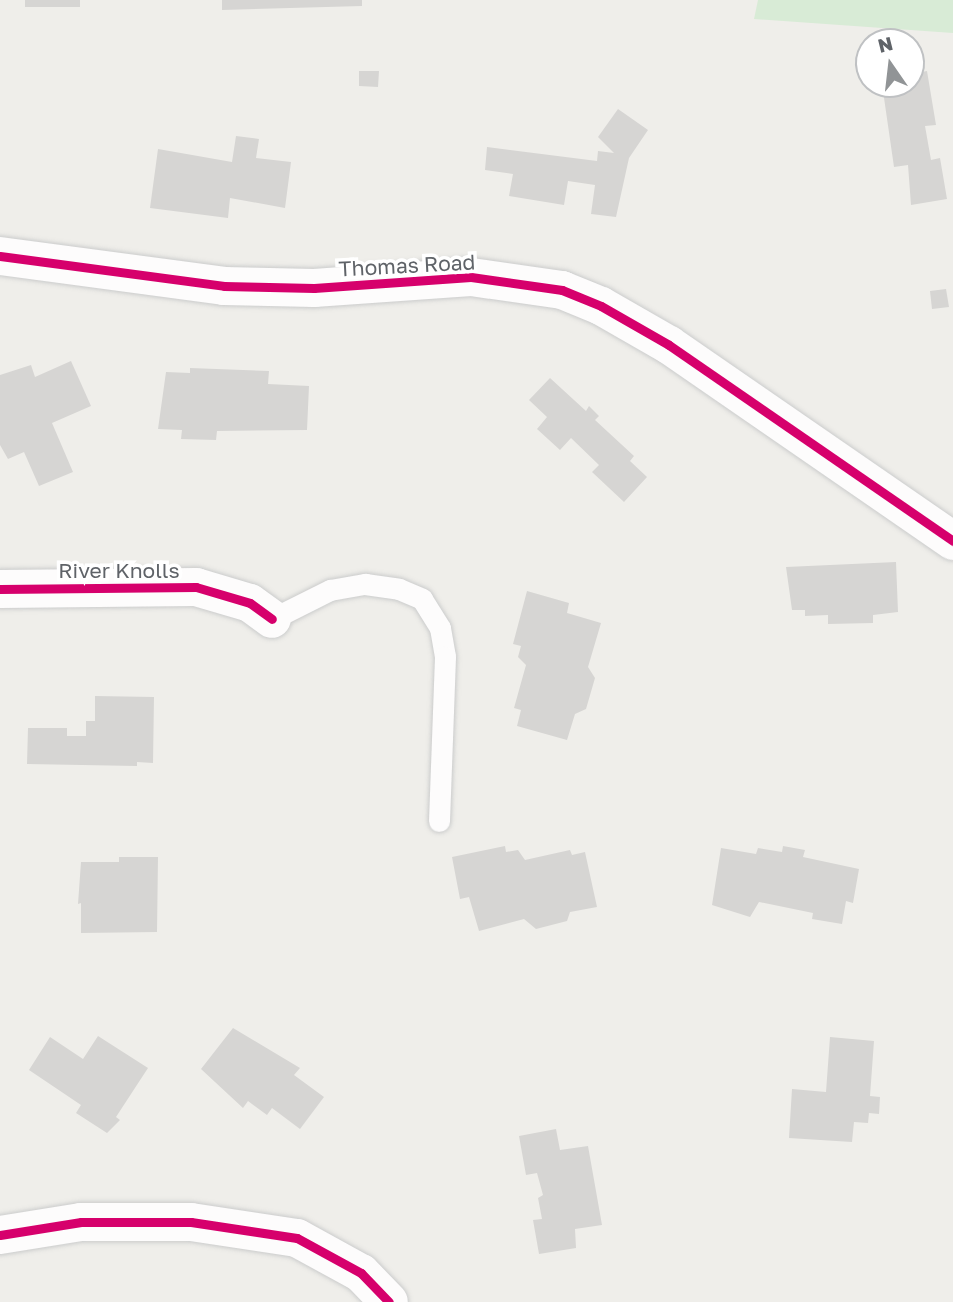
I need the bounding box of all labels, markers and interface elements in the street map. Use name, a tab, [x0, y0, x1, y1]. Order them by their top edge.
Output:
north arrow	[855, 28, 925, 98]
text: N	[875, 31, 895, 57]
street label: Thomas Road	[338, 249, 476, 281]
street label: River Knolls	[58, 557, 180, 583]

